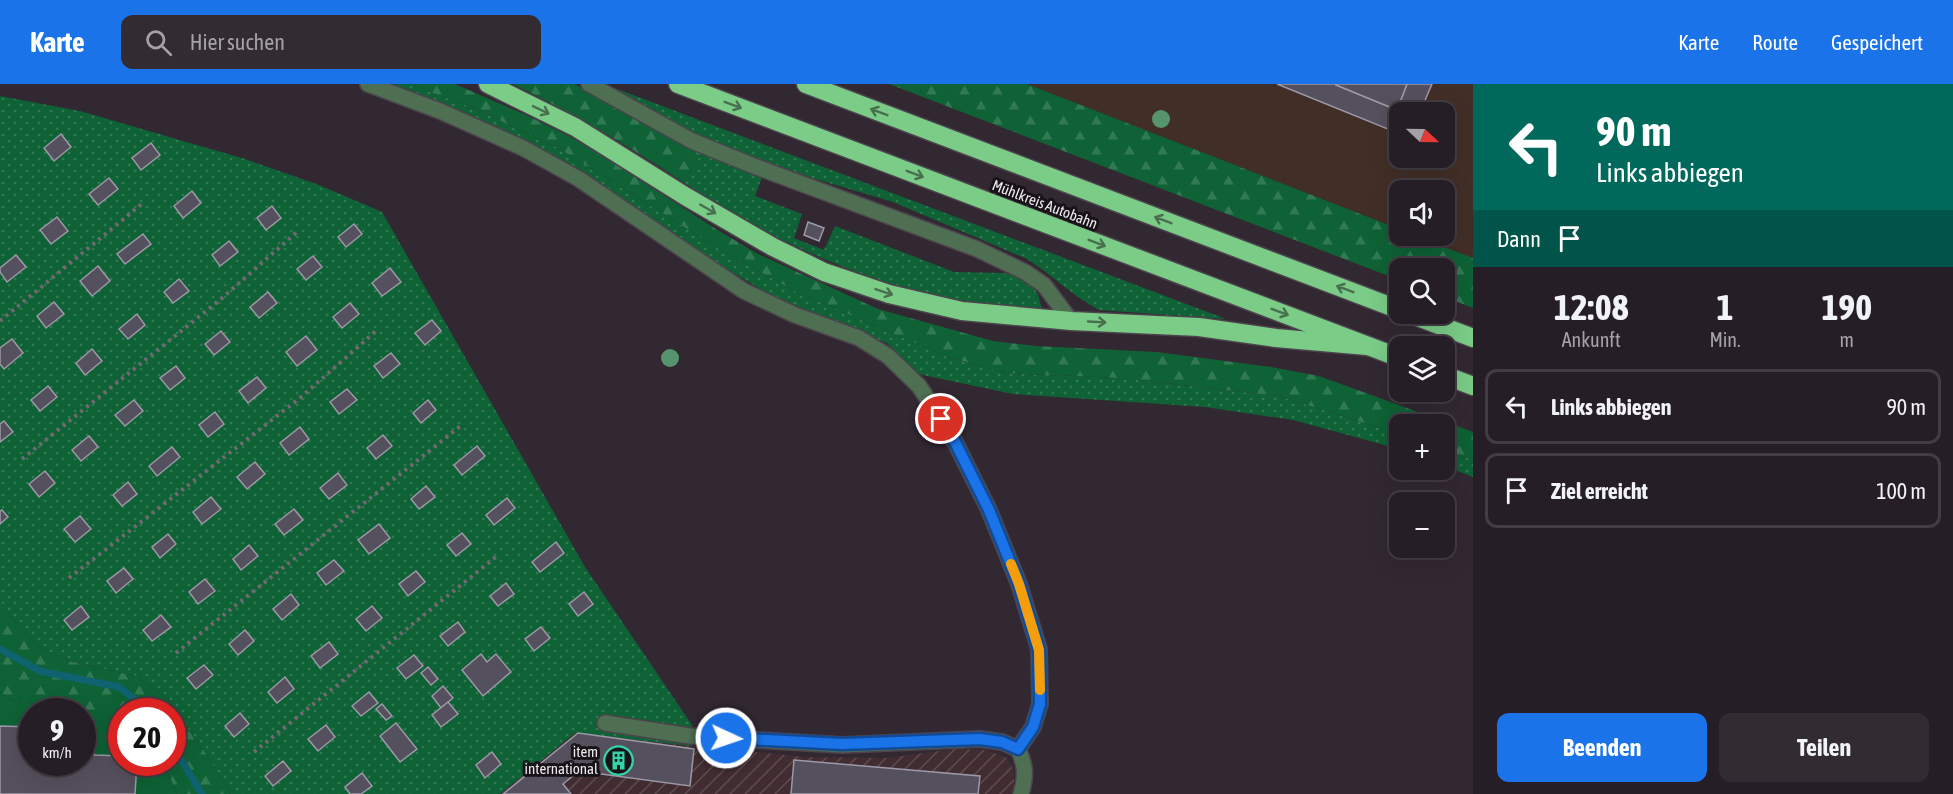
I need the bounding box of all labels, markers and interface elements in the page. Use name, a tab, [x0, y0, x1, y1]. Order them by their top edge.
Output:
search box	[121, 15, 541, 69]
text: Karte	[30, 26, 85, 58]
icon: search	[142, 26, 175, 59]
text: Hier suchen	[190, 29, 285, 55]
text: Karte	[1678, 30, 1719, 54]
text: Route	[1752, 30, 1798, 54]
text: Gespeichert	[1831, 30, 1923, 54]
one-way arrow	[723, 100, 742, 111]
north arrow	[1389, 102, 1455, 168]
map controls	[1389, 102, 1455, 558]
one-way arrow	[531, 104, 549, 116]
one-way arrow	[870, 106, 889, 117]
text: 90 m	[1596, 107, 1671, 155]
icon: left	[1497, 108, 1575, 186]
text: Links abbiegen	[1596, 157, 1744, 188]
one-way arrow	[905, 169, 924, 180]
street label: Mühlkreis Autobahn	[990, 176, 1100, 232]
button: sound	[1389, 180, 1455, 246]
one-way arrow	[699, 204, 716, 216]
one-way arrow	[1154, 213, 1172, 224]
icon: arrive	[1553, 222, 1586, 255]
text: Dann	[1497, 226, 1541, 252]
one-way arrow	[1088, 239, 1106, 250]
button: search	[1389, 258, 1455, 324]
one-way arrow	[1336, 283, 1355, 294]
text: 12:08	[1554, 286, 1629, 328]
text: 1	[1717, 286, 1733, 328]
text: 190	[1821, 286, 1872, 328]
one-way arrow	[874, 287, 893, 298]
one-way arrow	[1270, 308, 1289, 319]
one-way arrow	[1087, 317, 1107, 328]
text: Ankunft	[1562, 328, 1621, 351]
text: Min.	[1709, 328, 1741, 351]
text: m	[1840, 328, 1854, 351]
button: layers	[1389, 336, 1455, 402]
icon: left	[1500, 390, 1533, 423]
pin	[915, 393, 966, 444]
text: Links abbiegen	[1551, 394, 1672, 420]
text: 90 m	[1886, 394, 1926, 420]
icon: arrive	[924, 402, 957, 435]
button: +	[1389, 414, 1455, 480]
icon: arrive	[1500, 474, 1533, 507]
text: Ziel erreicht	[1551, 478, 1648, 504]
text: 100 m	[1876, 478, 1926, 504]
button: −	[1389, 492, 1455, 558]
speed limit sign: 20	[108, 698, 186, 776]
position arrow	[694, 706, 758, 770]
text: 9	[50, 713, 64, 747]
button: Beenden	[1497, 713, 1707, 782]
button: Teilen	[1719, 713, 1929, 782]
place label: item international	[525, 743, 598, 777]
text: km/h	[42, 744, 72, 761]
building icon: item international	[603, 744, 635, 776]

